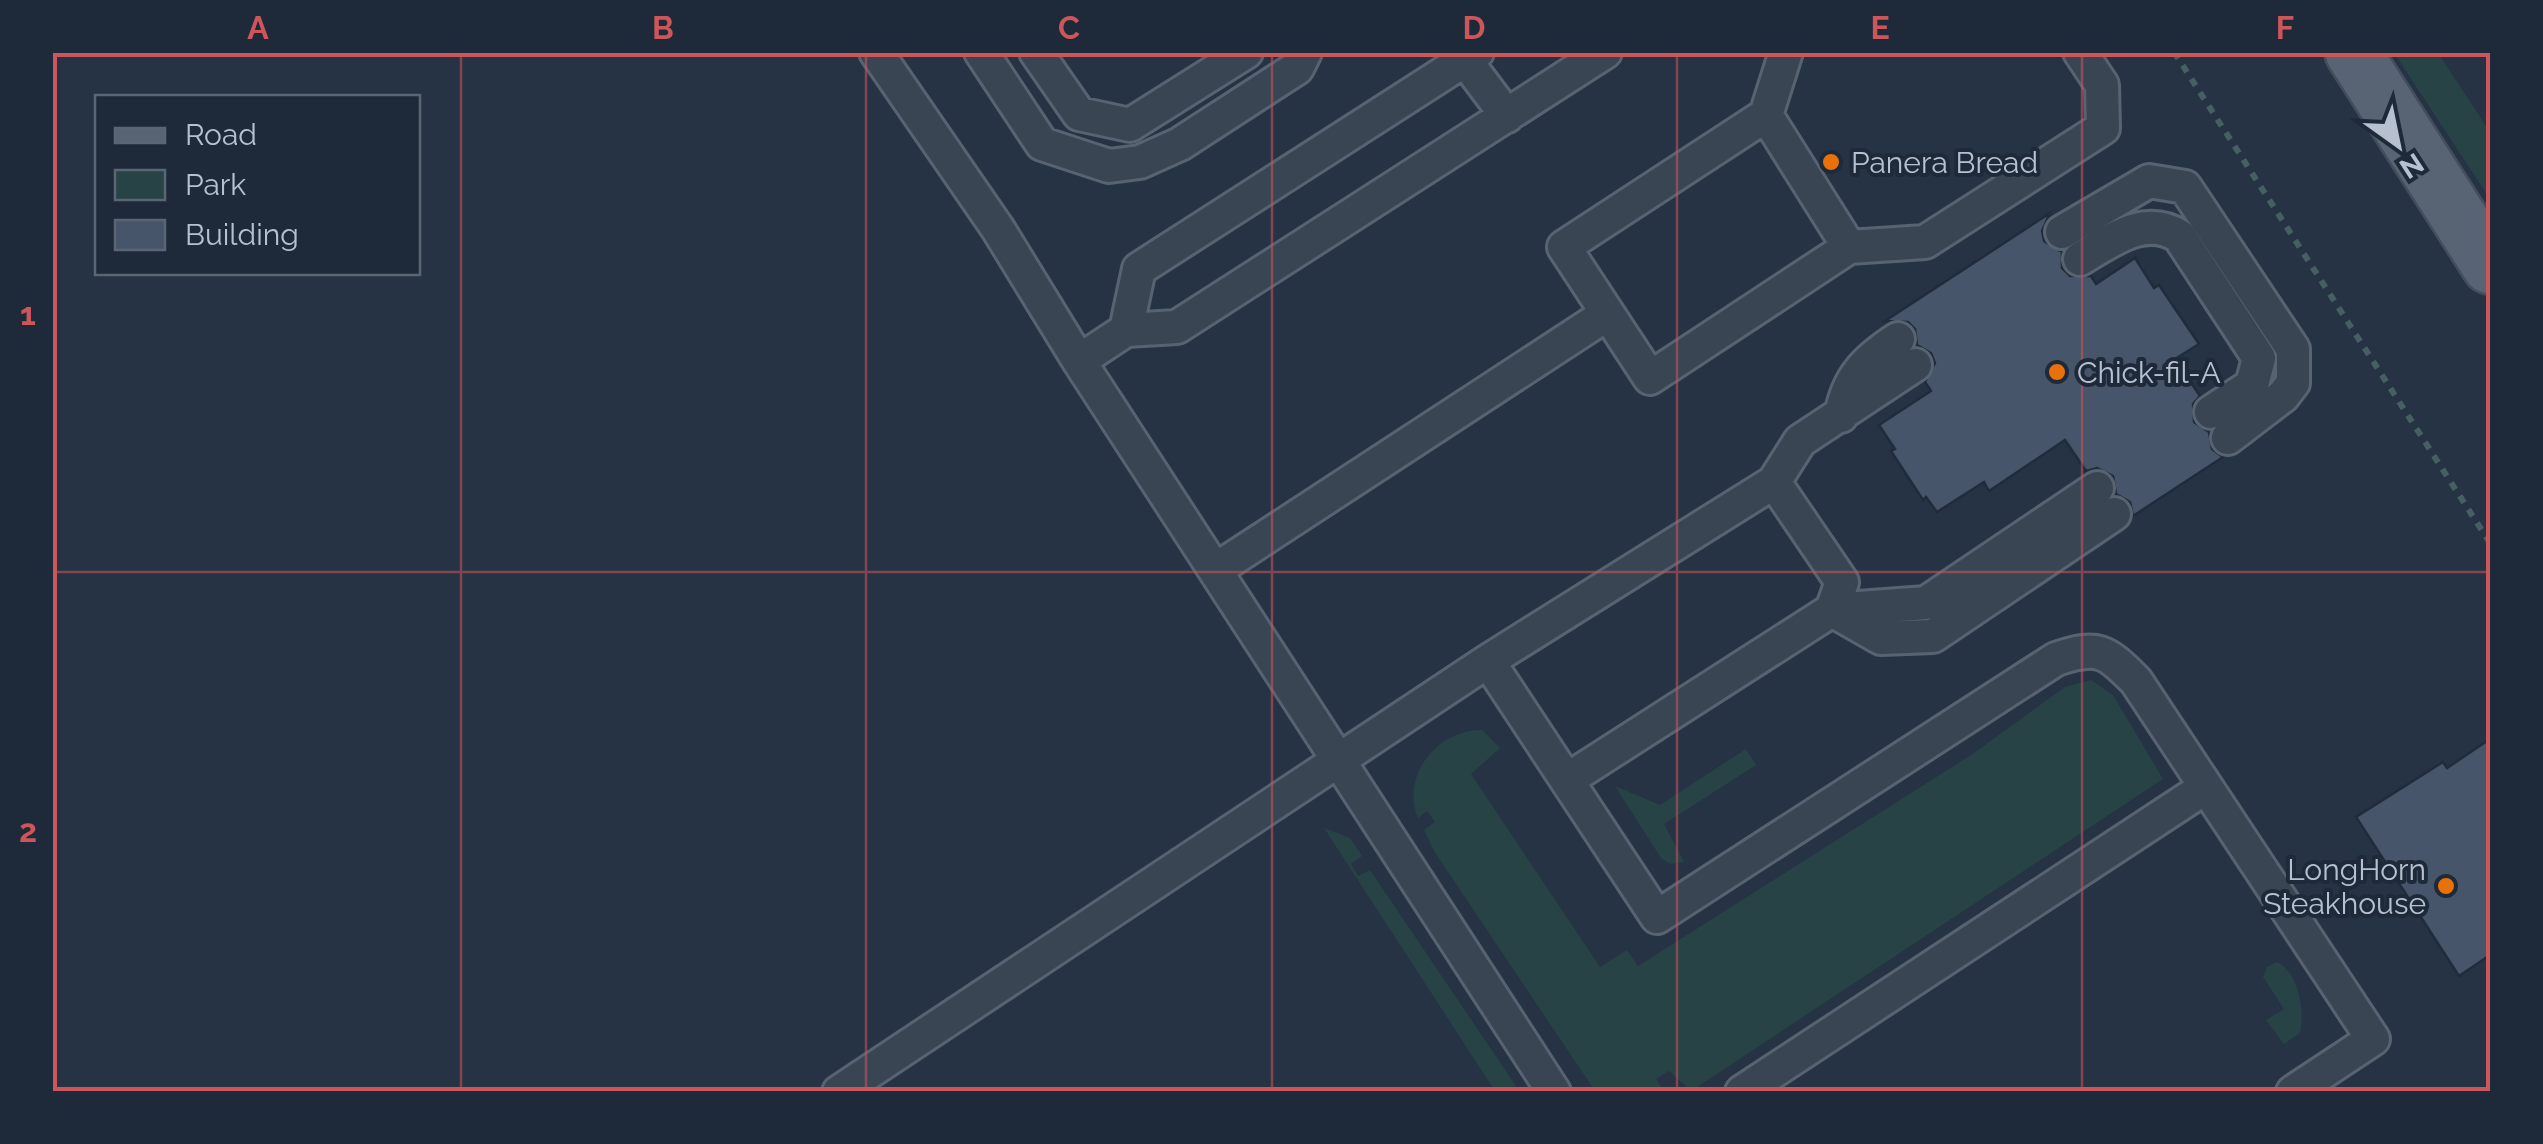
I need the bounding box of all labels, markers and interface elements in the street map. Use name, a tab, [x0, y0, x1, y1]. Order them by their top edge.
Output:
text: A	[247, 9, 269, 46]
text: B	[652, 9, 674, 46]
text: C	[1058, 9, 1080, 46]
text: D	[1463, 9, 1485, 46]
text: E	[1870, 9, 1890, 46]
text: F	[2276, 9, 2294, 46]
legend	[95, 95, 420, 275]
north arrow	[2348, 95, 2448, 195]
text: Road	[185, 117, 257, 152]
place label: Panera Bread	[1851, 145, 2038, 180]
text: N	[2393, 146, 2429, 185]
marker: Panera Bread	[1820, 151, 1842, 173]
text: Park	[185, 167, 246, 202]
text: Building	[185, 217, 299, 252]
text: 1	[20, 295, 36, 332]
place label: Chick-fil-A	[2077, 355, 2221, 390]
marker: Chick-fil-A	[2046, 361, 2068, 383]
text: 2	[19, 812, 37, 849]
place label: LongHorn Steakhouse	[2263, 852, 2426, 921]
marker: LongHorn Steakhouse	[2435, 875, 2457, 897]

